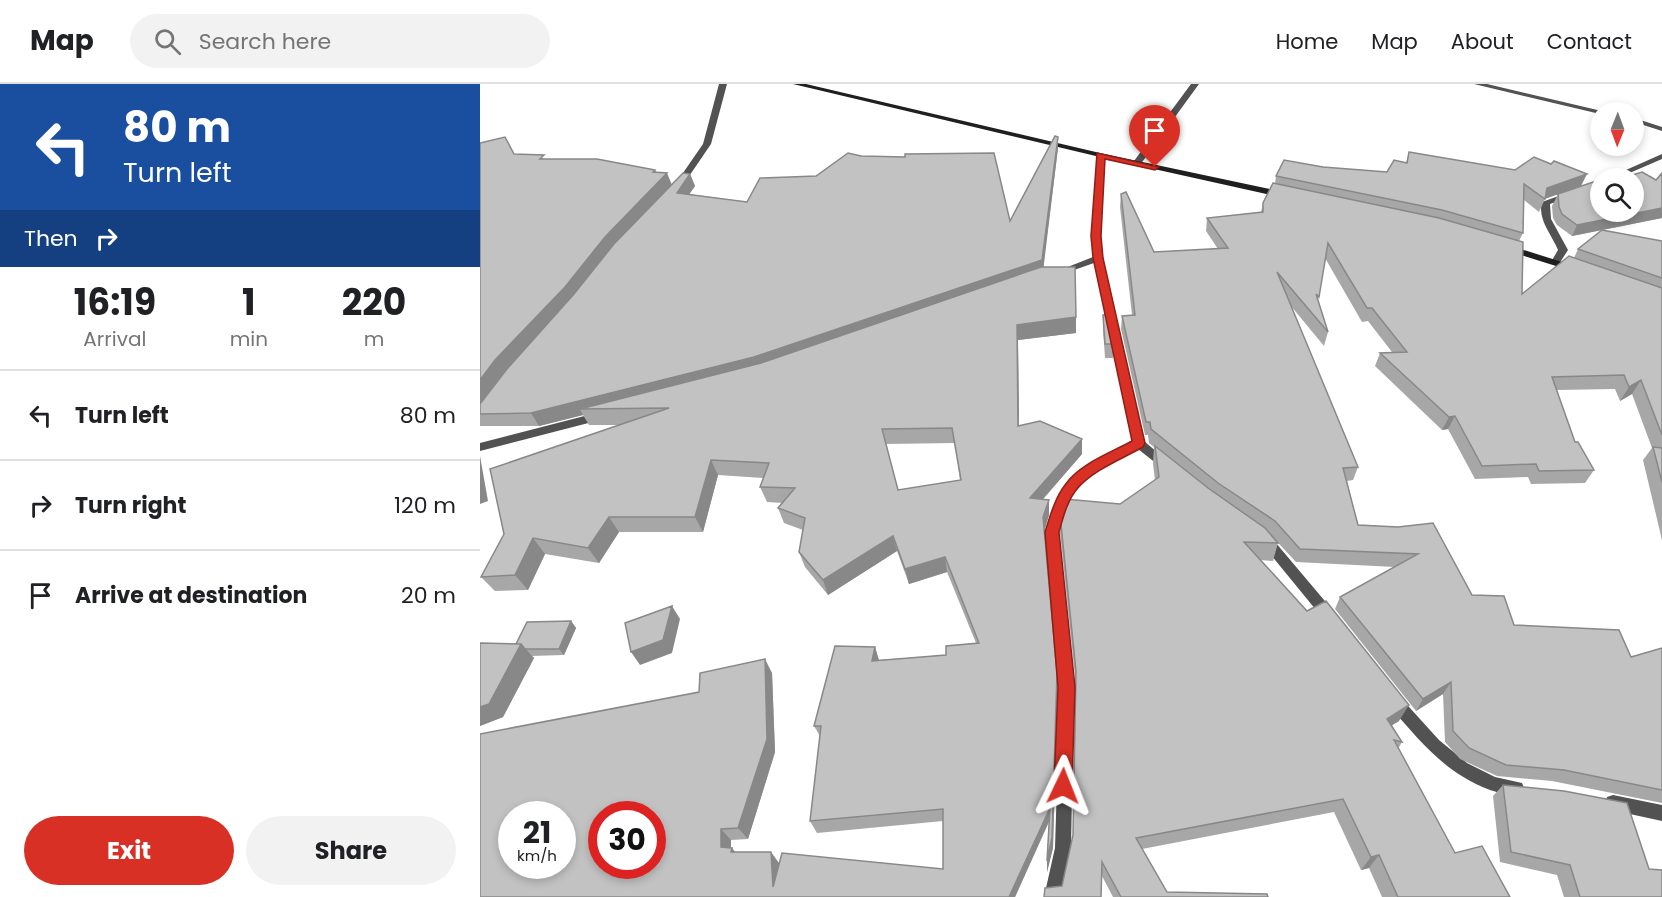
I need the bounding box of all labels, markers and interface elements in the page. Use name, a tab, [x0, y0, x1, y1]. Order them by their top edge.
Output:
search box	[130, 14, 550, 68]
text: Map	[30, 21, 94, 60]
icon: search	[151, 25, 184, 58]
text: Search here	[199, 26, 331, 57]
text: Home	[1276, 27, 1338, 56]
text: Map	[1371, 27, 1418, 56]
text: About	[1451, 27, 1514, 56]
text: Contact	[1547, 27, 1632, 56]
text: 80 m	[123, 98, 231, 157]
north arrow	[1590, 102, 1644, 156]
map controls	[1590, 102, 1644, 222]
pin	[1129, 105, 1180, 167]
icon: left	[24, 108, 102, 186]
icon: arrive	[1138, 114, 1171, 147]
text: Turn left	[123, 154, 232, 191]
button: search	[1590, 168, 1644, 222]
icon: right	[90, 222, 123, 255]
text: Then	[24, 223, 78, 254]
text: 16:19	[74, 277, 156, 328]
text: 1	[242, 277, 256, 328]
text: 220	[342, 277, 406, 328]
text: Arrival	[83, 325, 146, 353]
text: min	[230, 325, 268, 353]
text: m	[364, 325, 384, 353]
icon: left	[24, 399, 57, 432]
text: Turn left	[75, 400, 169, 431]
text: 80 m	[400, 400, 456, 431]
icon: right	[24, 489, 57, 522]
text: Turn right	[75, 490, 186, 521]
text: 120 m	[394, 490, 456, 521]
icon: arrive	[24, 579, 57, 612]
text: Arrive at destination	[75, 580, 307, 611]
text: 20 m	[401, 580, 456, 611]
position arrow	[1031, 754, 1095, 818]
speed limit sign: 30	[588, 801, 666, 879]
text: 21	[523, 811, 551, 854]
button: Exit	[24, 816, 234, 885]
button: Share	[246, 816, 456, 885]
text: km/h	[517, 845, 557, 866]

